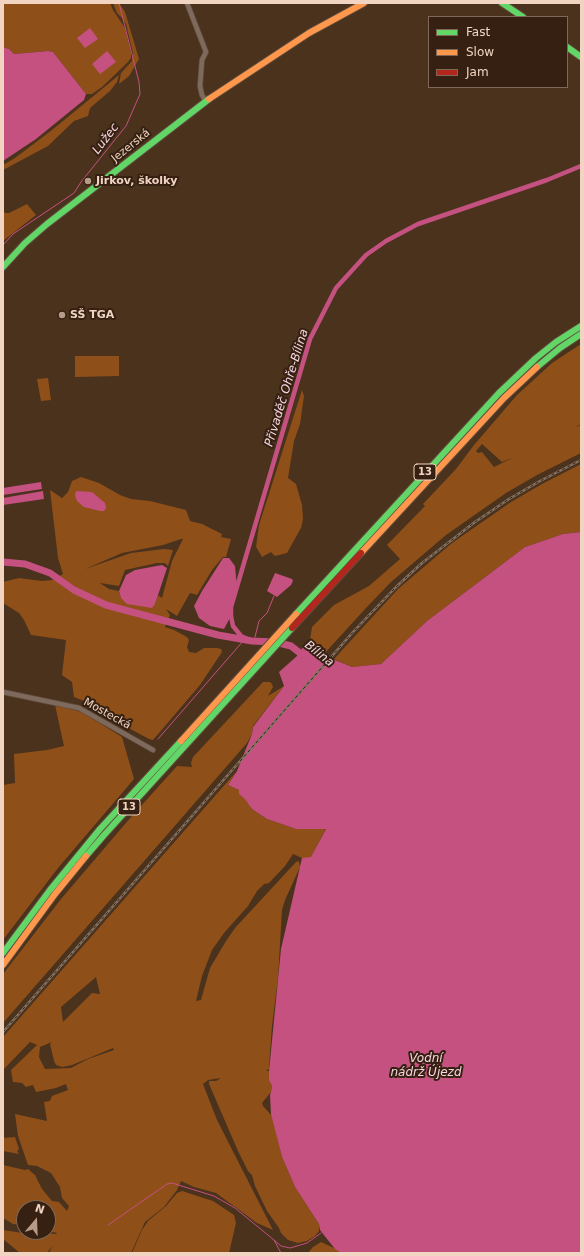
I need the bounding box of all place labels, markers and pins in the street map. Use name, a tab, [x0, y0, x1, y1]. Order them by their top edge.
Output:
place label: Jirkov, školky	[96, 174, 178, 188]
marker: Jirkov, školky	[83, 176, 93, 186]
place label: SŠ TGA	[70, 308, 114, 322]
marker: SŠ TGA	[57, 310, 67, 320]

